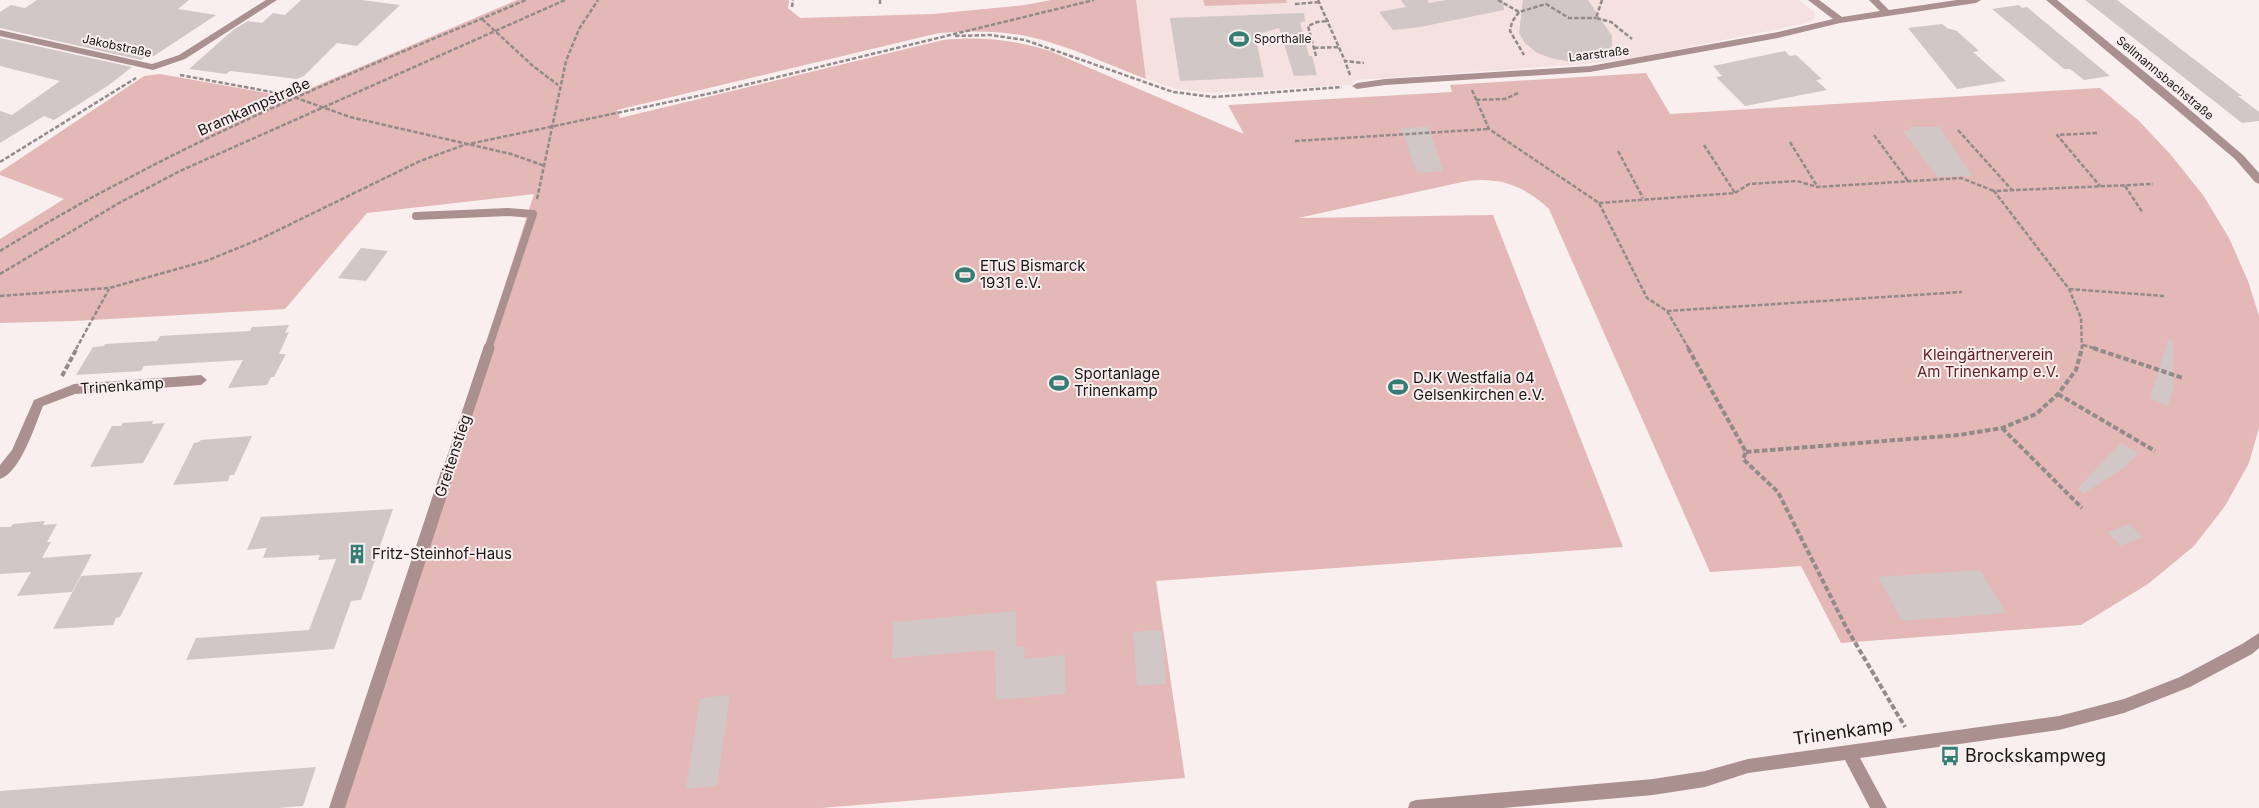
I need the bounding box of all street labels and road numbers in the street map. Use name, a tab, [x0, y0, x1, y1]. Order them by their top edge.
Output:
street label: Jakobstraße	[81, 31, 153, 60]
street label: Sellmannsbachstraße	[2114, 33, 2217, 123]
street label: Laarstraße	[1568, 42, 1630, 65]
street label: Bramkampstraße	[195, 73, 313, 140]
street label: Trinenkamp	[80, 373, 164, 398]
street label: Greitenstieg	[430, 412, 475, 500]
street label: Trinenkamp	[1792, 714, 1894, 749]

